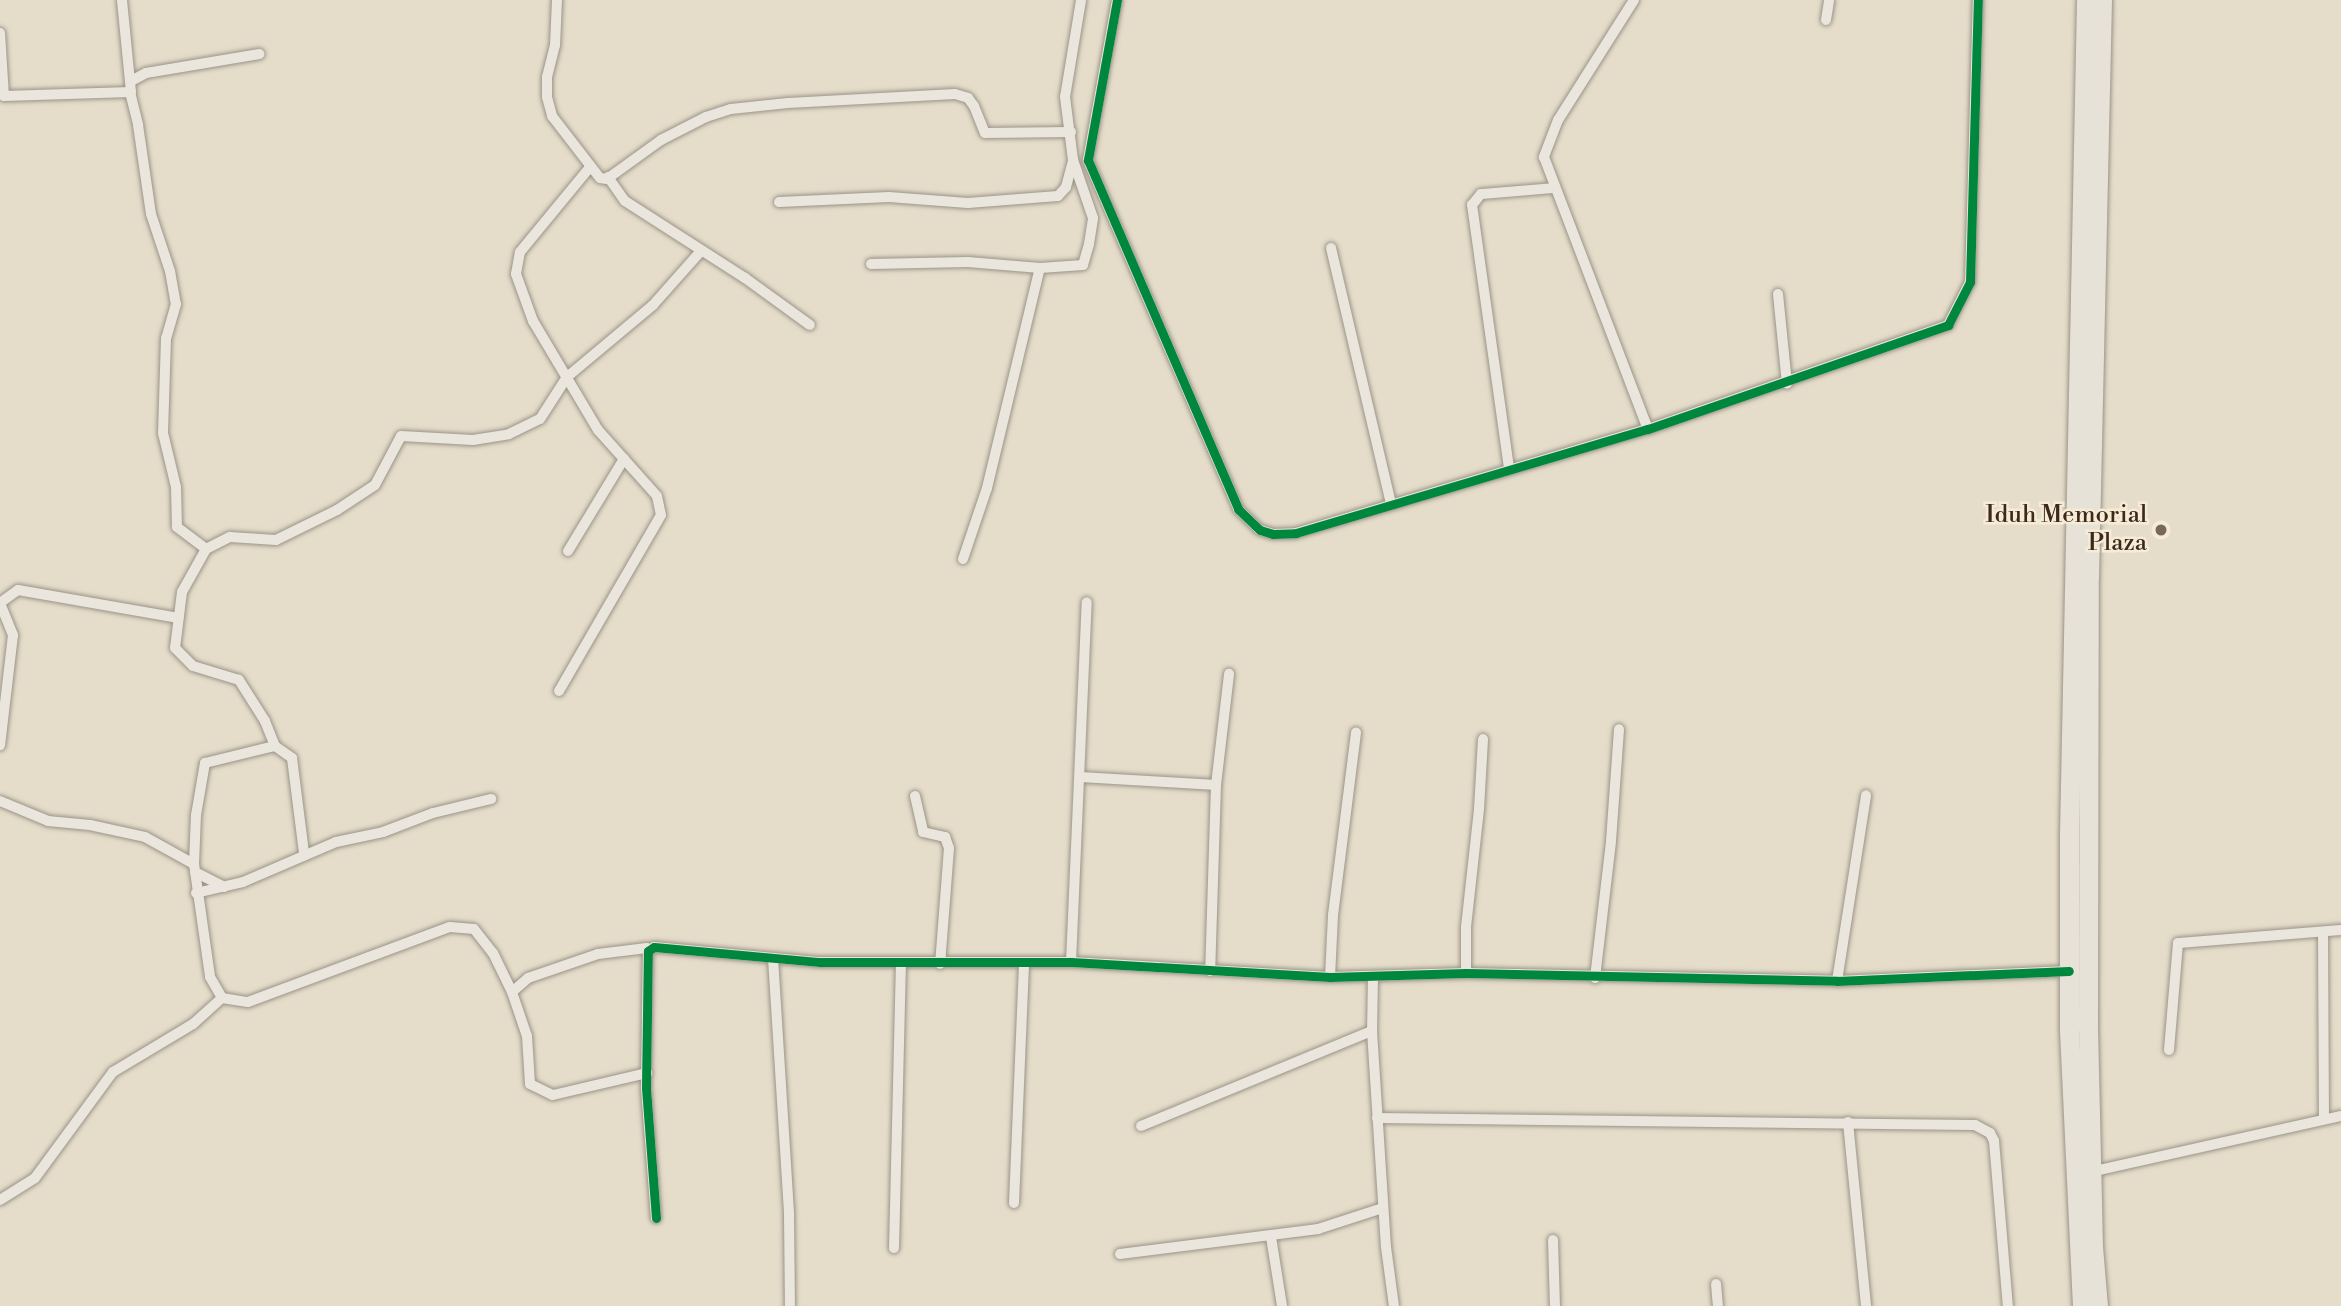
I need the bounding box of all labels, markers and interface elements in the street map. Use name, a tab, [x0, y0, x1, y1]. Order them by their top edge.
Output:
place label: Iduh Memorial Plaza	[1985, 502, 2147, 558]
marker: Iduh Memorial Plaza	[2153, 522, 2169, 538]

